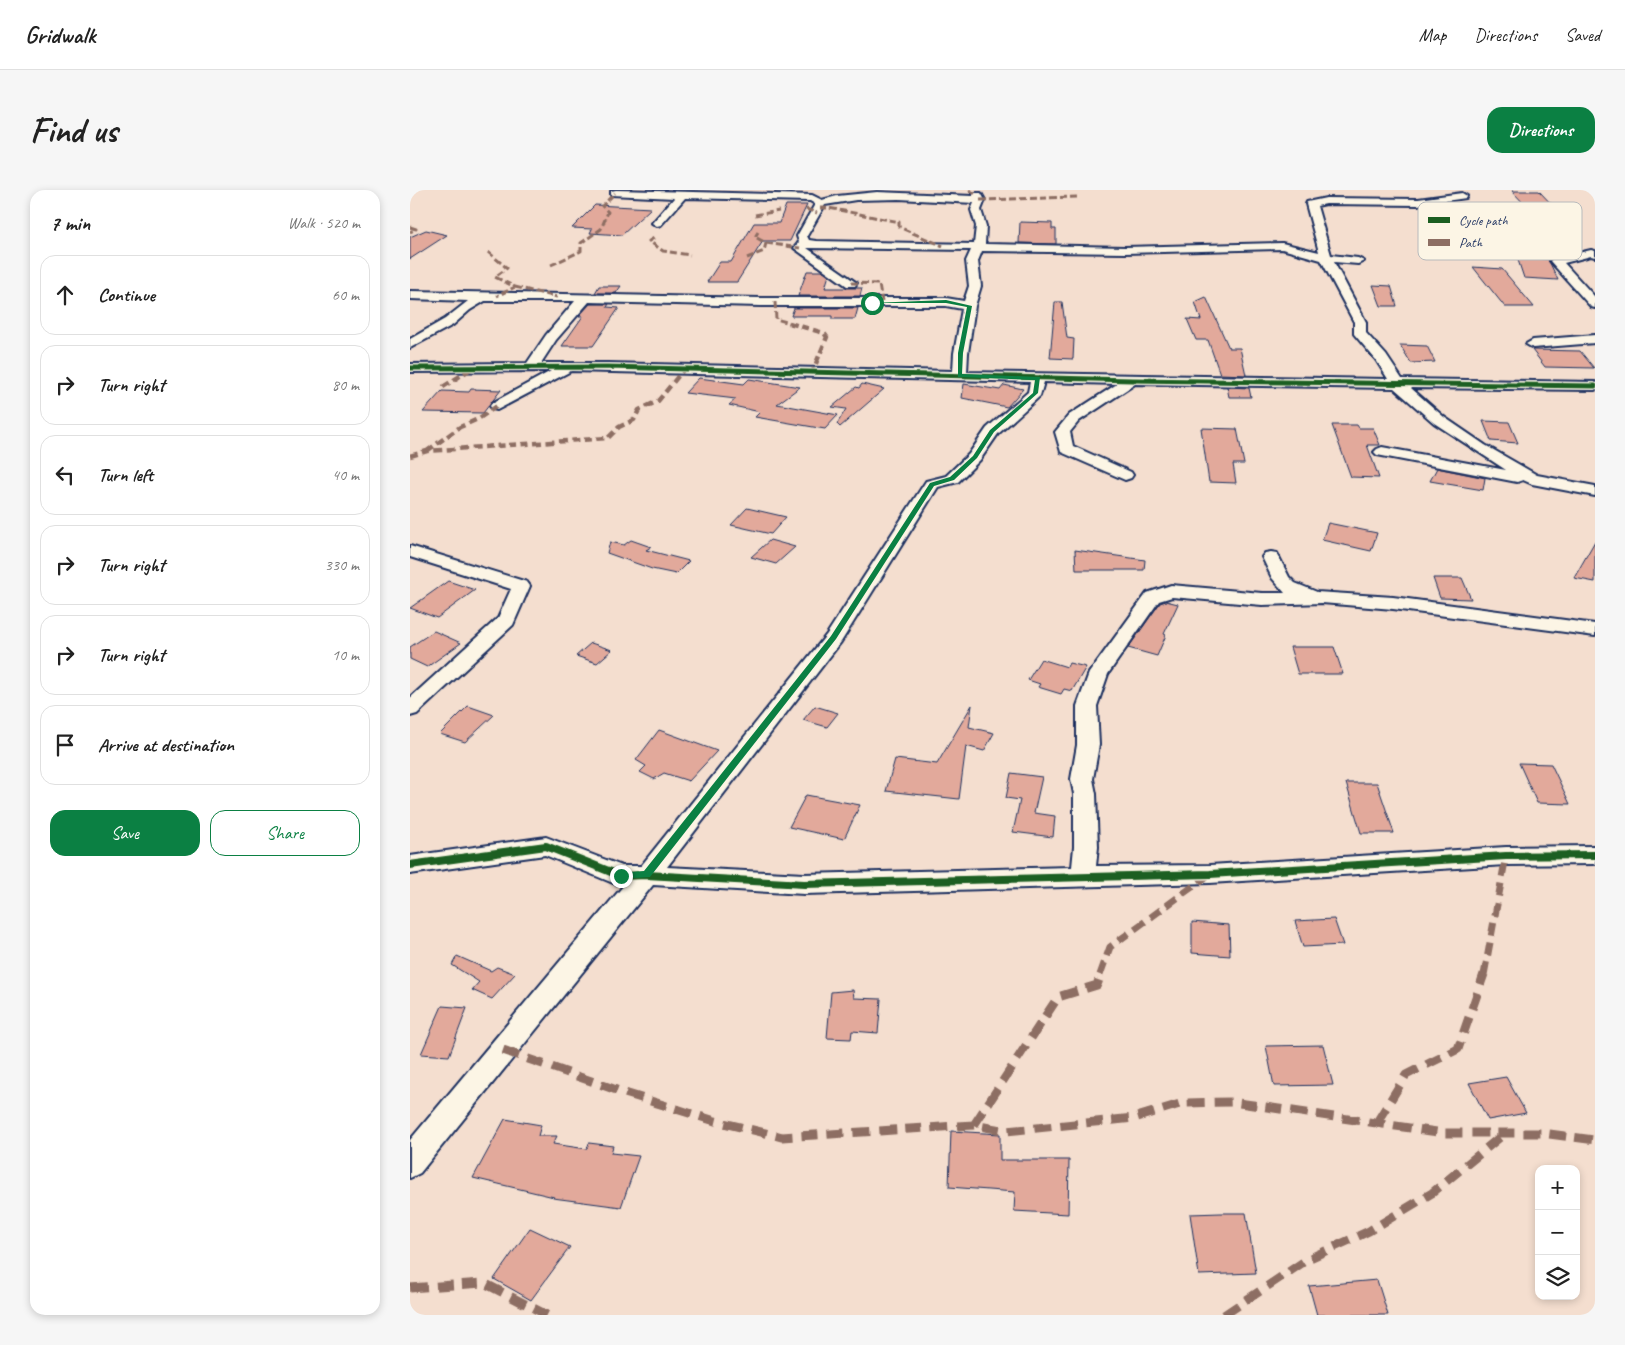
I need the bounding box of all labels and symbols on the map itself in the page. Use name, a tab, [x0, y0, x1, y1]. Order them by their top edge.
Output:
legend	[1418, 202, 1582, 260]
text: Cycle path	[1459, 212, 1508, 229]
text: Path	[1459, 234, 1483, 251]
route start	[861, 292, 884, 315]
route end	[610, 865, 633, 888]

